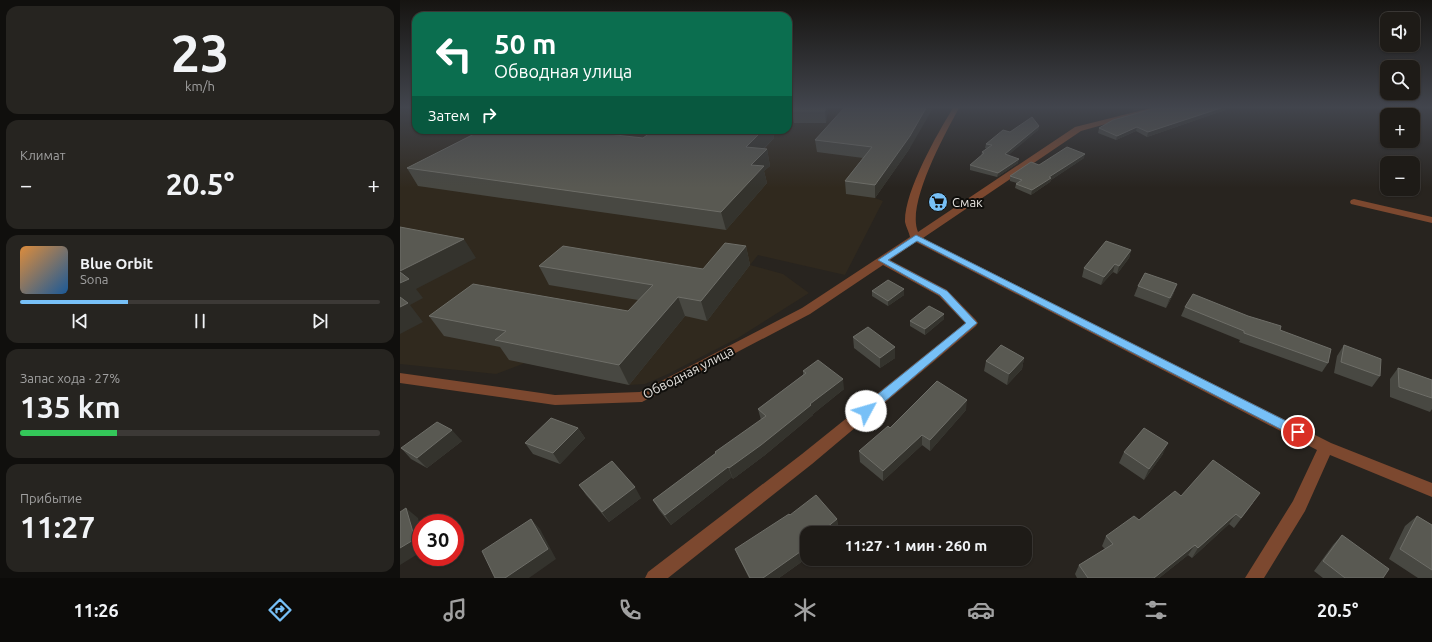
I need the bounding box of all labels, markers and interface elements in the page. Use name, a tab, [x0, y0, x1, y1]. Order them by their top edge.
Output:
map controls	[1380, 12, 1420, 196]
button: sound	[1380, 12, 1420, 52]
text: 23	[171, 24, 229, 82]
icon: left	[428, 28, 480, 80]
text: 50 m	[494, 28, 556, 59]
button: search	[1380, 60, 1420, 100]
text: Обводная улица	[494, 61, 632, 81]
text: km/h	[185, 79, 215, 93]
icon: right	[478, 104, 500, 126]
text: Затем	[428, 107, 470, 124]
button: +	[1380, 108, 1420, 148]
text: Климат	[20, 148, 65, 162]
button: −	[1380, 156, 1420, 196]
text: 20.5°	[166, 167, 234, 201]
text: −	[20, 172, 32, 197]
text: +	[368, 172, 380, 197]
supermarket icon: Смак	[927, 191, 949, 213]
place label: Смак	[952, 195, 983, 209]
text: Blue Orbit	[80, 255, 153, 272]
text: Sona	[80, 272, 109, 286]
icon: previous	[69, 310, 91, 332]
icon: pause	[189, 310, 211, 332]
icon: next	[309, 310, 331, 332]
street label: Обводная улица	[640, 343, 736, 401]
text: Запас хода · 27%	[20, 371, 120, 385]
text: 135 km	[20, 390, 121, 424]
position arrow	[845, 390, 887, 432]
pin	[1281, 415, 1315, 449]
icon: arrive	[1287, 421, 1309, 443]
text: Прибытие	[20, 491, 82, 505]
text: 11:27	[20, 510, 95, 544]
speed limit sign: 30	[412, 514, 464, 566]
text: 11:27 · 1 мин · 260 m	[845, 537, 987, 554]
icon: directions	[266, 596, 294, 624]
icon: music	[441, 596, 469, 624]
icon: phone	[616, 596, 644, 624]
icon: climate	[791, 596, 819, 624]
icon: car	[967, 596, 995, 624]
icon: filters	[1142, 596, 1170, 624]
text: 11:26	[74, 600, 119, 620]
text: 20.5°	[1317, 600, 1358, 620]

